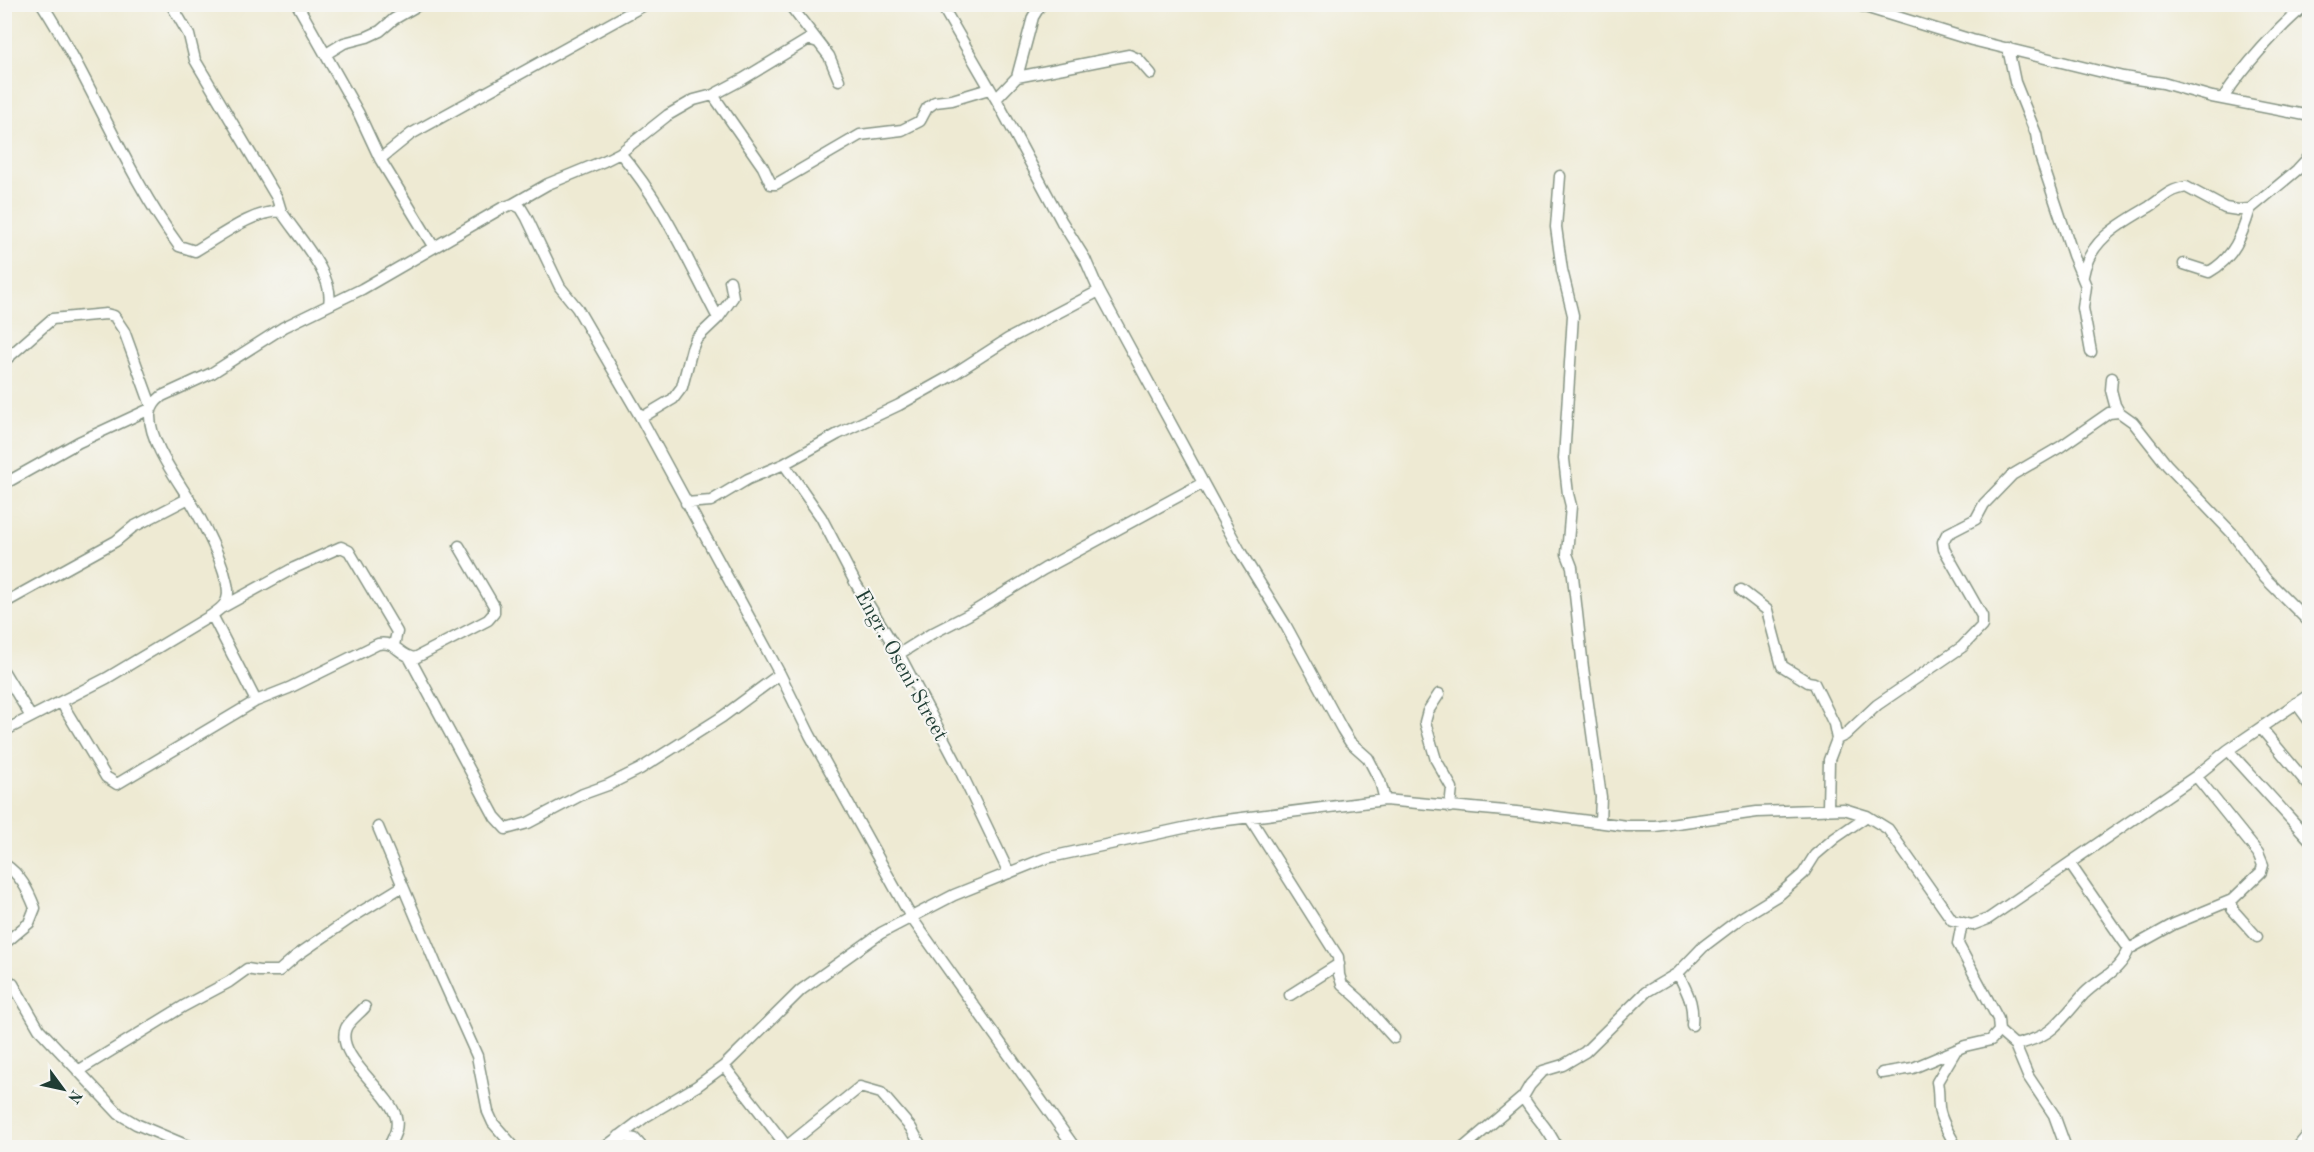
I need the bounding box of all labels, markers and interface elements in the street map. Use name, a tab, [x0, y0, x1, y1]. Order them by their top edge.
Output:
street label: Engr. Oseni Street	[850, 586, 951, 745]
north arrow	[33, 1059, 93, 1119]
text: N	[63, 1087, 84, 1106]

